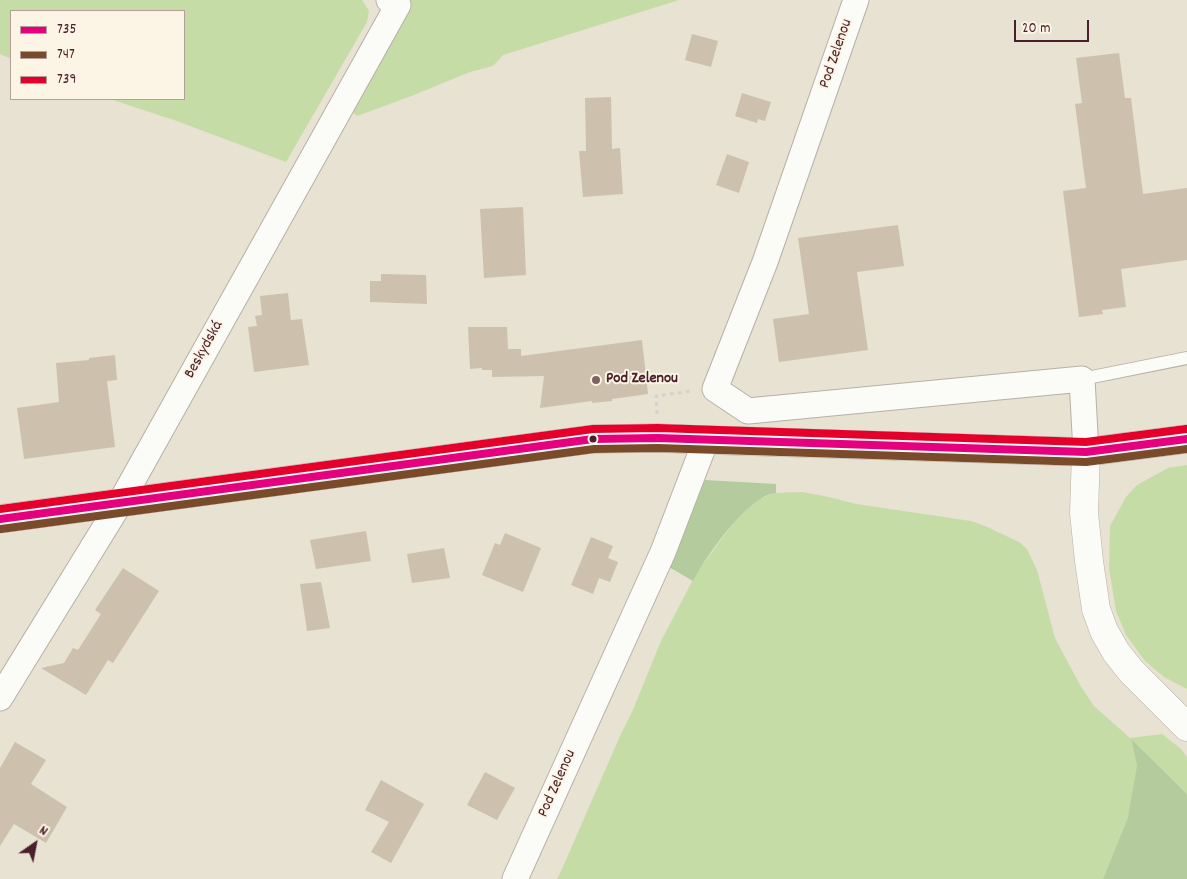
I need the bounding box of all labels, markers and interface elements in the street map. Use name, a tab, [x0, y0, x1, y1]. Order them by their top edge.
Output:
legend	[10, 10, 185, 100]
scale bar	[1017, 10, 1092, 42]
street label: Pod Zelenou	[816, 17, 858, 91]
text: 20 m	[1022, 18, 1050, 40]
text: 735	[57, 19, 76, 41]
text: 747	[57, 44, 75, 66]
text: 739	[57, 69, 76, 91]
street label: Beskydská	[181, 318, 229, 382]
place label: Pod Zelenou	[606, 370, 678, 390]
marker: Pod Zelenou	[590, 374, 602, 386]
unlabelled marker	[588, 434, 598, 444]
street label: Pod Zelenou	[535, 747, 581, 821]
north arrow	[10, 819, 60, 869]
text: N	[35, 821, 52, 842]

